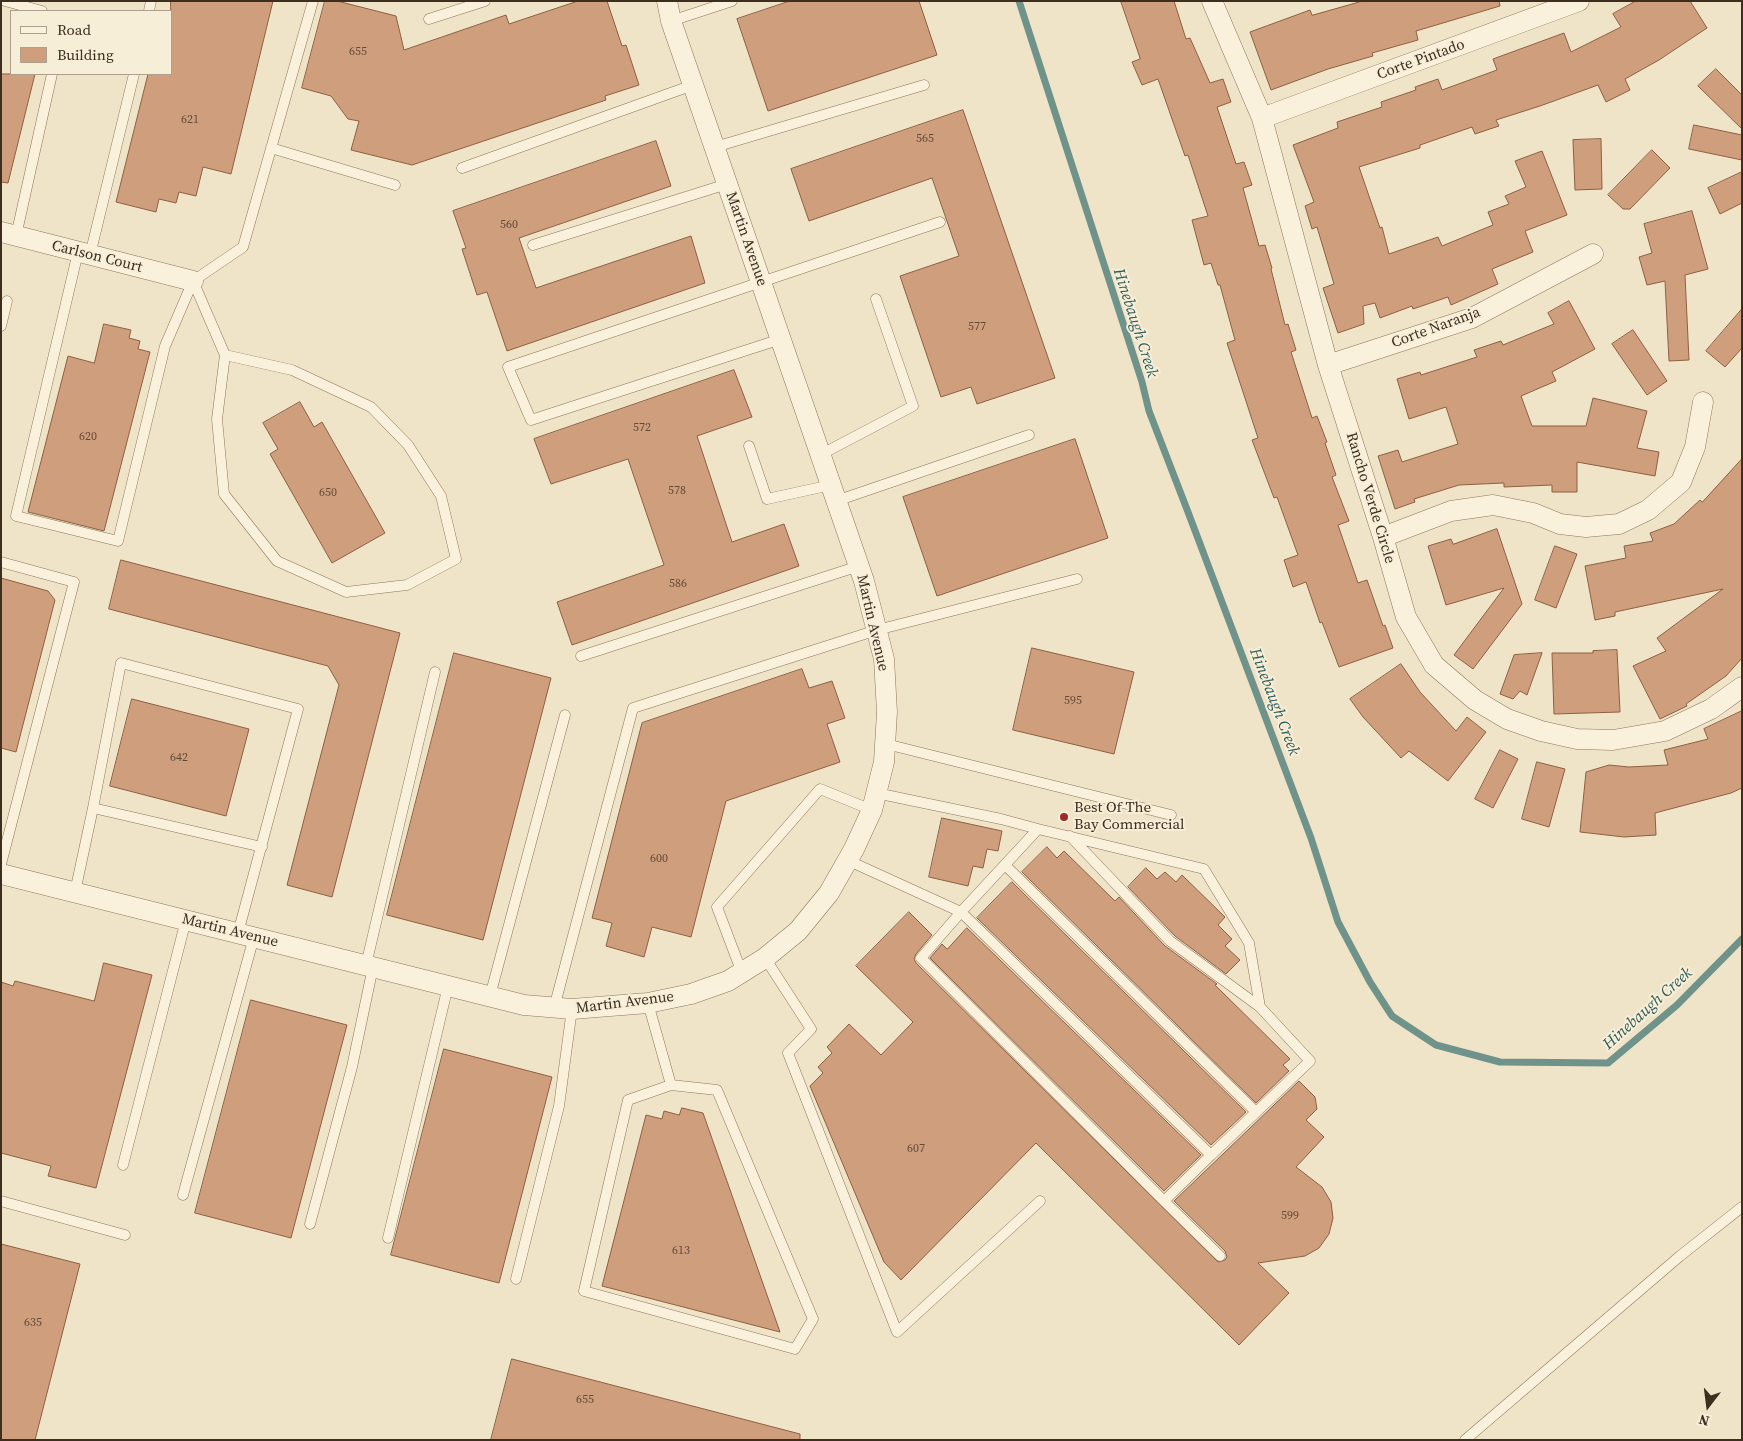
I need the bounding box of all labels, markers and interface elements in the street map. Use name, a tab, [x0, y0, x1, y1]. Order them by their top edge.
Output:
legend	[10, 10, 172, 75]
text: Road	[57, 19, 91, 40]
street label: Corte Pintado	[1375, 36, 1467, 84]
text: Building	[57, 44, 114, 65]
house number: 655	[349, 45, 367, 59]
house number: 621	[181, 113, 199, 127]
house number: 565	[916, 132, 934, 146]
street label: Martin Avenue	[721, 189, 771, 289]
house number: 560	[500, 218, 518, 232]
street label: Carlson Court	[50, 237, 144, 277]
water label: Hinebaugh Creek	[1108, 266, 1162, 380]
street label: Corte Naranja	[1389, 304, 1483, 352]
house number: 577	[968, 320, 986, 334]
house number: 572	[633, 421, 651, 435]
house number: 620	[79, 430, 97, 444]
street label: Rancho Verde Circle	[1341, 430, 1399, 566]
house number: 578	[668, 484, 686, 498]
house number: 650	[319, 486, 337, 500]
street label: Martin Avenue	[852, 573, 892, 673]
house number: 586	[669, 577, 687, 591]
water label: Hinebaugh Creek	[1245, 645, 1303, 759]
house number: 595	[1064, 694, 1082, 708]
house number: 642	[170, 751, 188, 765]
place label: Best Of The Bay Commercial	[1074, 799, 1185, 834]
marker: Best Of The Bay Commercial	[1058, 811, 1070, 823]
house number: 600	[650, 852, 668, 866]
street label: Martin Avenue	[180, 910, 280, 952]
water label: Hinebaugh Creek	[1599, 964, 1697, 1054]
street label: Martin Avenue	[575, 988, 675, 1018]
house number: 607	[907, 1142, 925, 1156]
house number: 599	[1281, 1209, 1299, 1223]
house number: 613	[672, 1244, 690, 1258]
house number: 635	[24, 1316, 42, 1330]
north arrow	[1683, 1381, 1733, 1431]
house number: 655	[576, 1393, 594, 1407]
text: N	[1697, 1410, 1712, 1431]

